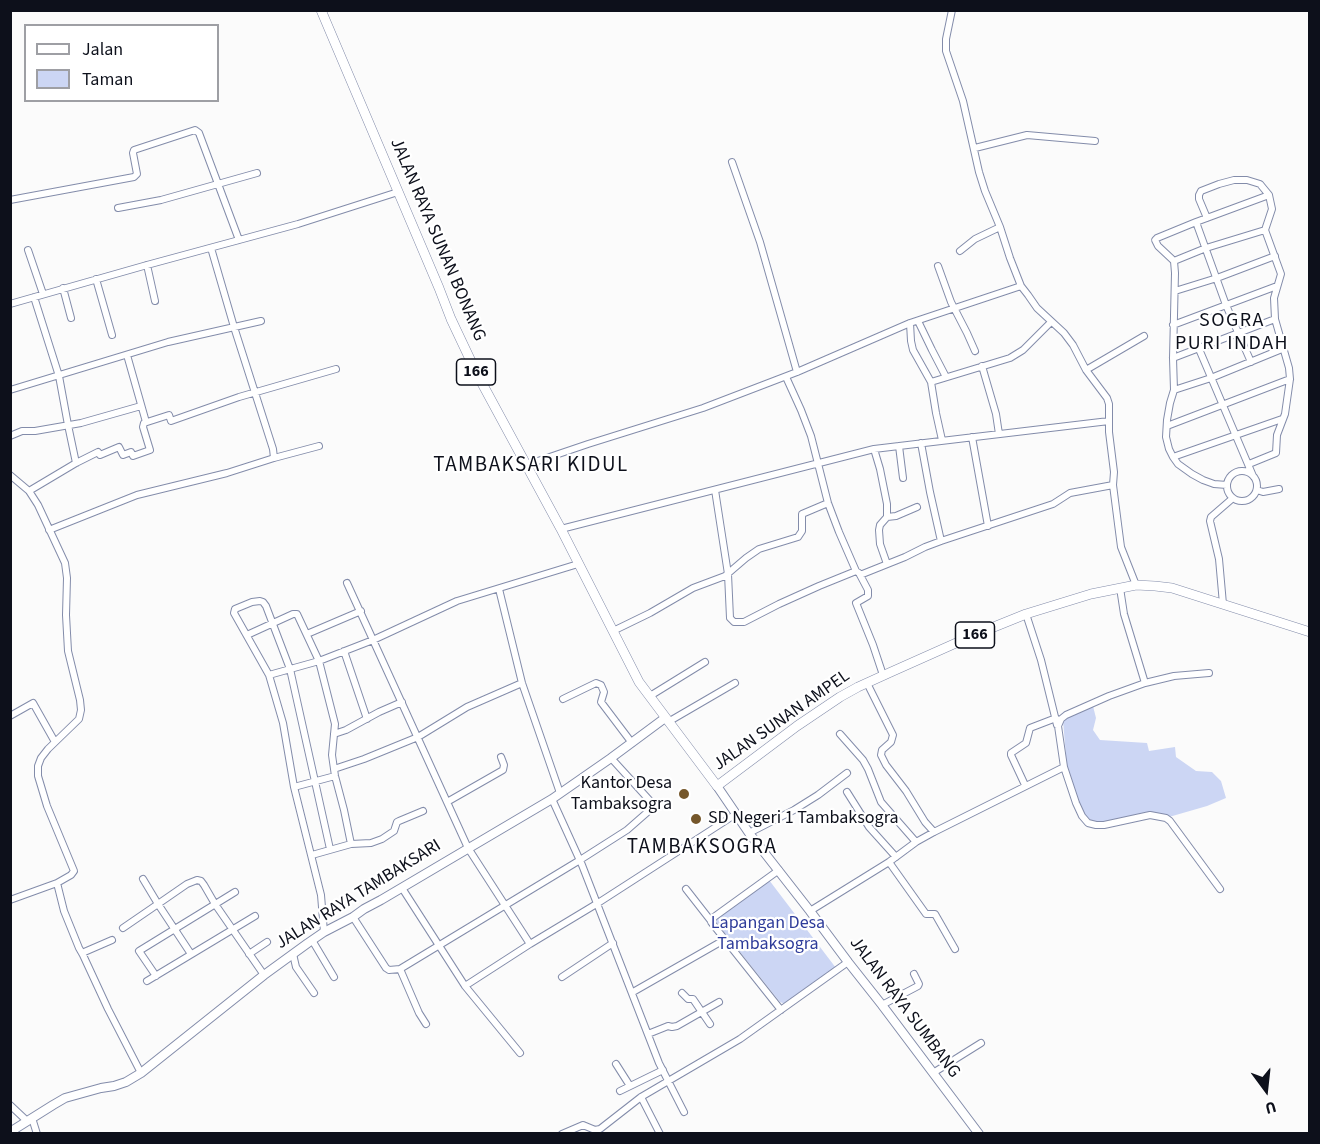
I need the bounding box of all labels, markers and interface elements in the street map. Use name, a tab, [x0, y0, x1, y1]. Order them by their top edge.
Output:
legend	[24, 24, 219, 102]
text: Jalan	[82, 37, 123, 62]
text: Taman	[82, 67, 133, 92]
street label: JALAN RAYA SUNAN BONANG	[384, 135, 490, 345]
district label: SOGRA PURI INDAH	[1175, 310, 1289, 357]
road number: 166	[456, 359, 496, 385]
district label: TAMBAKSARI KIDUL	[433, 453, 629, 479]
road number: 166	[956, 622, 994, 648]
street label: JALAN SUNAN AMPEL	[710, 666, 854, 776]
place label: Kantor Desa Tambaksogra	[571, 773, 672, 816]
marker: Kantor Desa Tambaksogra	[677, 787, 691, 801]
place label: SD Negeri 1 Tambaksogra	[708, 808, 899, 830]
marker: SD Negeri 1 Tambaksogra	[689, 812, 703, 826]
street label: JALAN RAYA TAMBAKSARI	[273, 835, 445, 955]
district label: TAMBAKSOGRA	[627, 835, 777, 861]
park label: Lapangan Desa Tambaksogra	[711, 913, 825, 956]
street label: JALAN RAYA SUMBANG	[844, 933, 964, 1083]
north arrow	[1236, 1060, 1296, 1120]
text: U	[1263, 1095, 1279, 1119]

